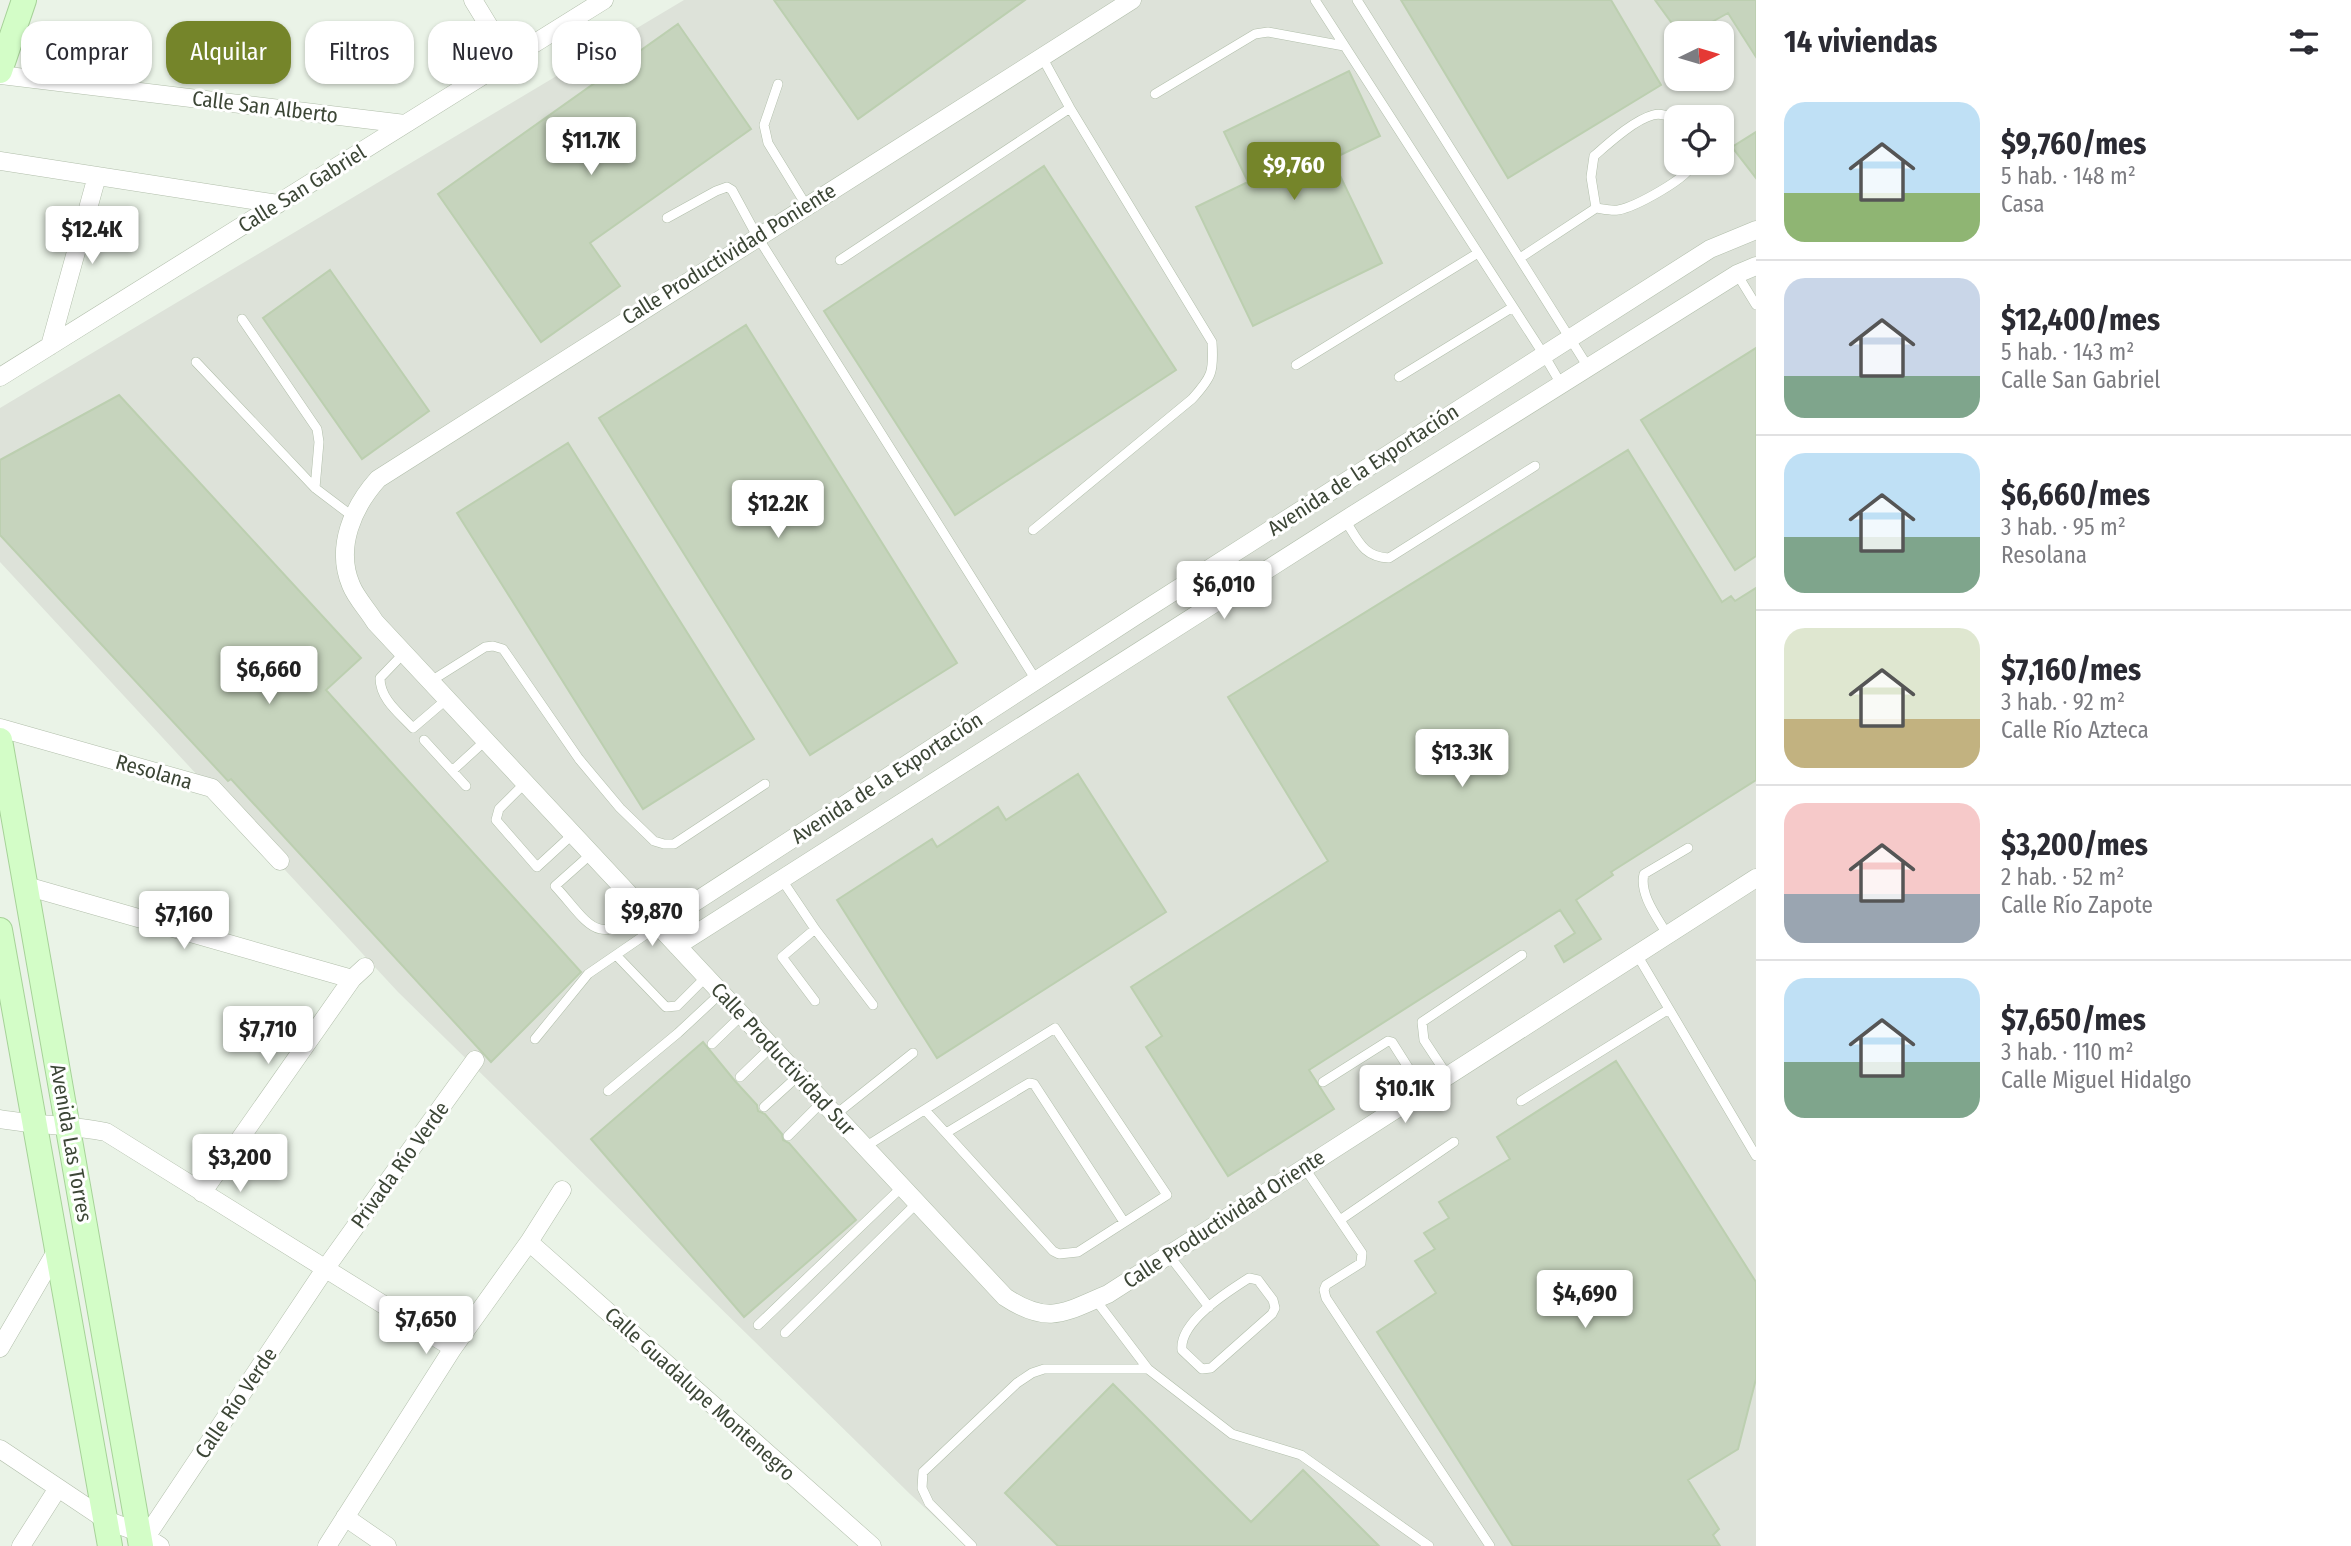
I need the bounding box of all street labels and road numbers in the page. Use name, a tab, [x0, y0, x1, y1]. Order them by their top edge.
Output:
street label: Calle San Alberto	[191, 85, 339, 129]
street label: Calle San Gabriel	[233, 139, 371, 239]
street label: Calle Productividad Poniente	[617, 178, 841, 330]
street label: Avenida de la Exportación	[1263, 398, 1463, 542]
street label: Avenida de la Exportación	[787, 706, 987, 850]
street label: Resolana	[113, 749, 195, 795]
street label: Calle Productividad Sur	[705, 977, 861, 1141]
street label: Avenida Las Torres	[44, 1062, 98, 1224]
street label: Privada Río Verde	[345, 1096, 455, 1234]
street label: Calle Productividad Oriente	[1118, 1144, 1330, 1294]
street label: Calle Guadalupe Montenegro	[599, 1302, 801, 1486]
street label: Calle Río Verde	[189, 1342, 283, 1464]

